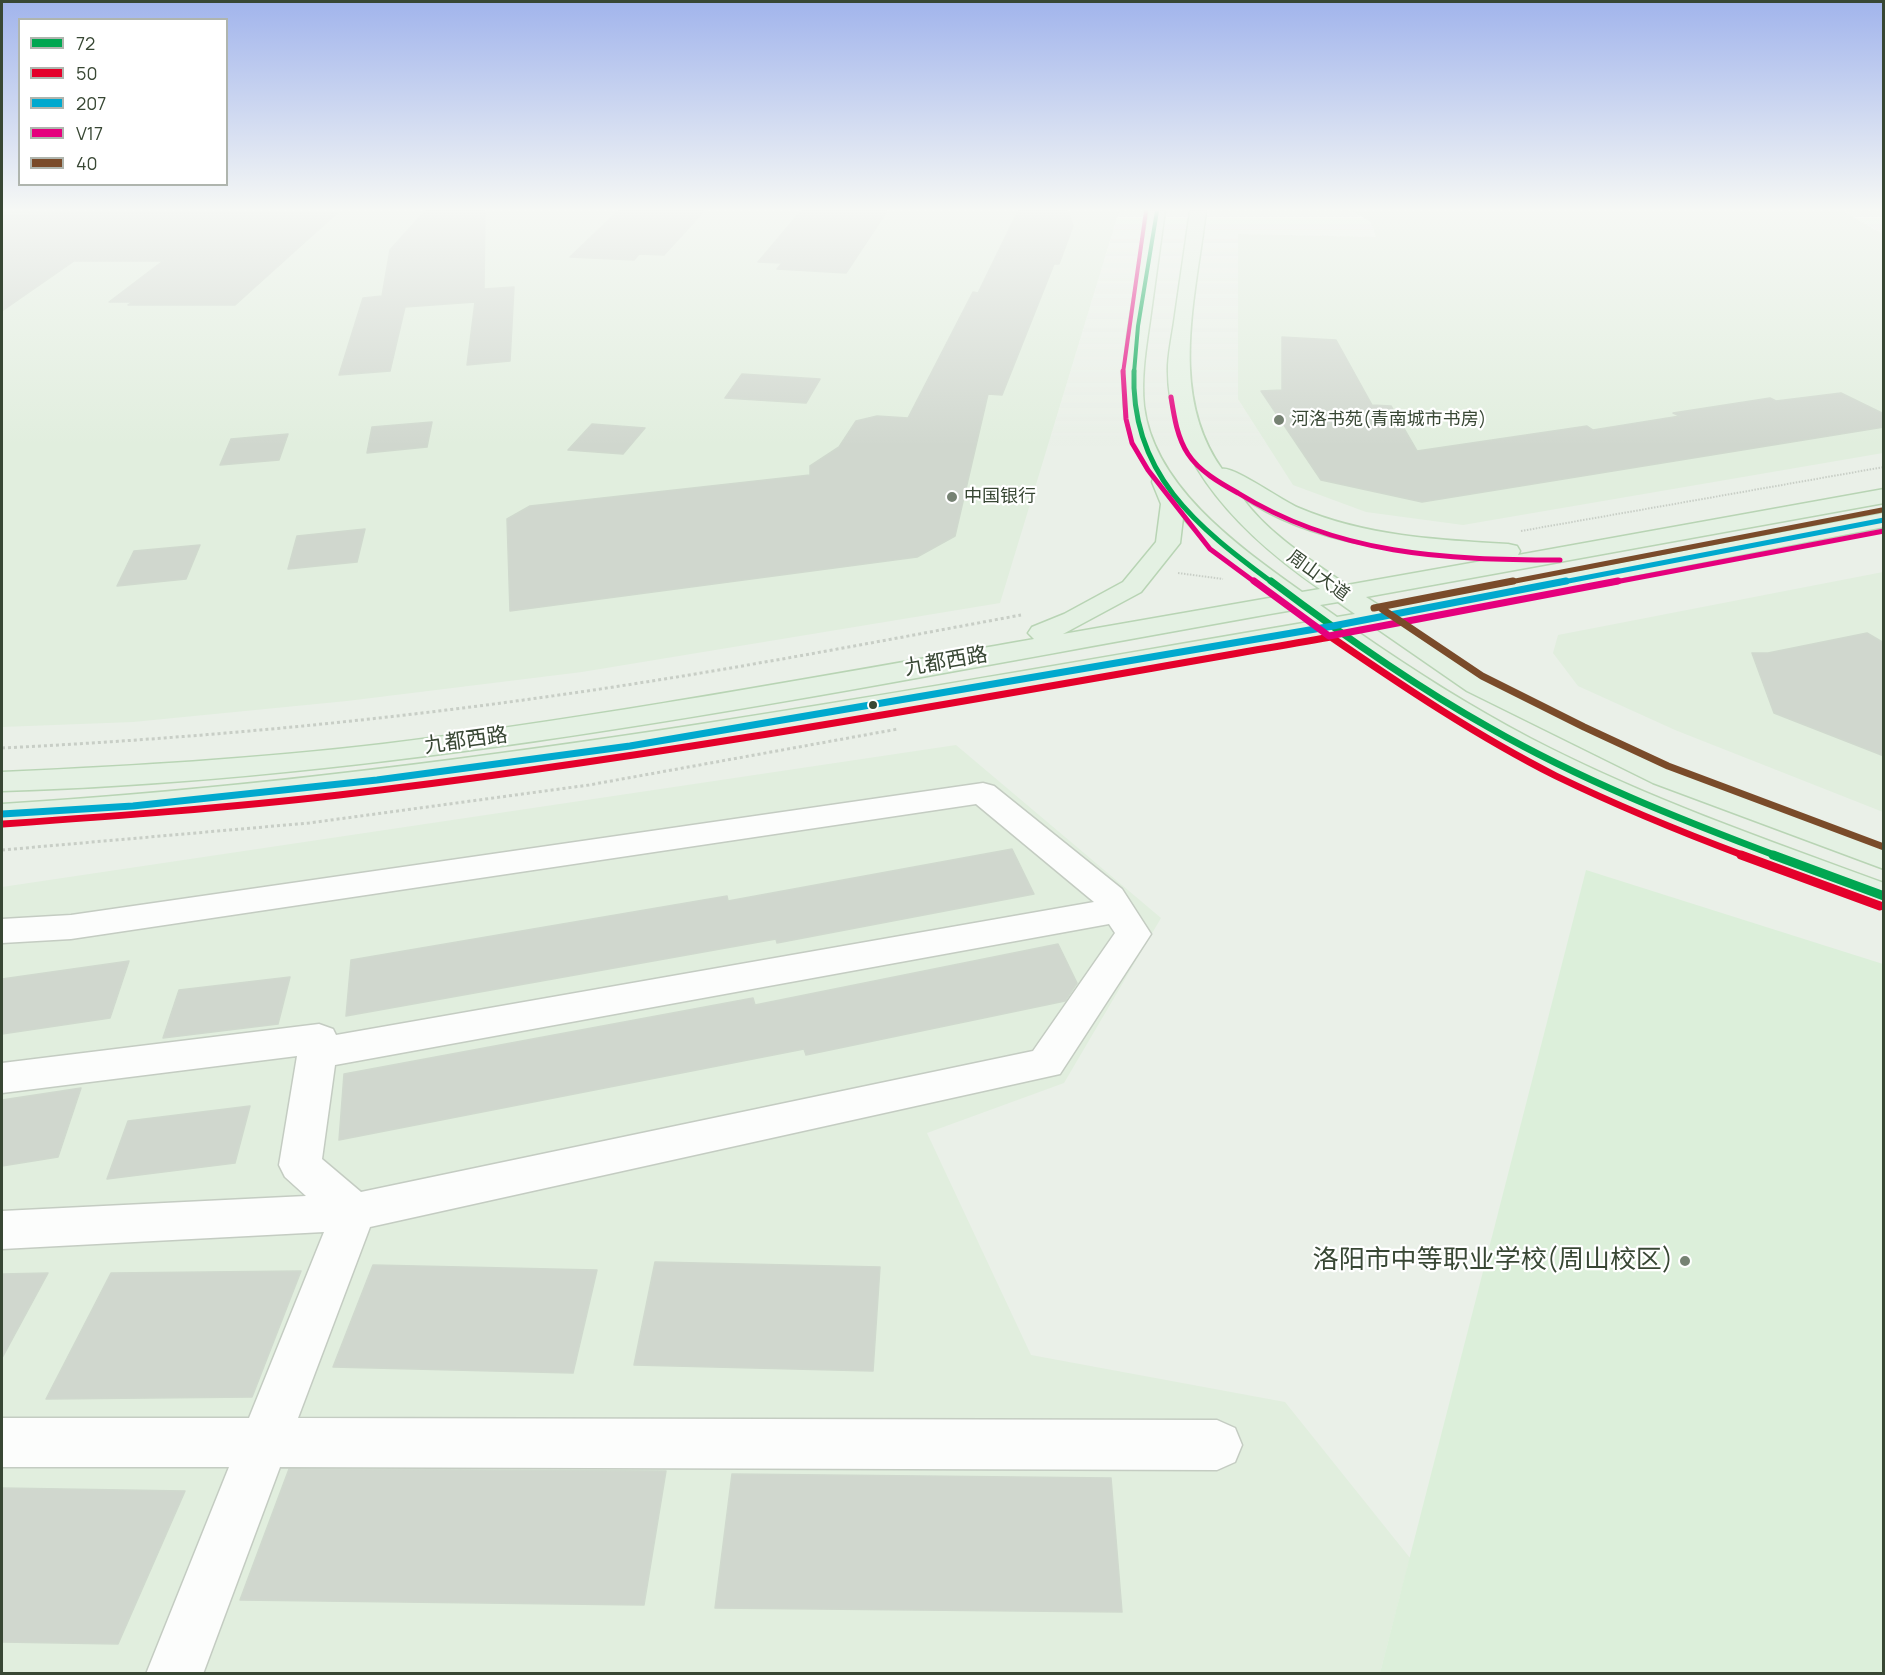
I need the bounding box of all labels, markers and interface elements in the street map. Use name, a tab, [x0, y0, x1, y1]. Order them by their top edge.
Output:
legend	[18, 18, 228, 186]
text: 72	[76, 31, 95, 55]
text: 50	[76, 61, 97, 85]
text: 207	[76, 91, 106, 115]
text: V17	[76, 121, 103, 145]
text: 40	[76, 151, 98, 175]
place label: 河洛书苑(青南城市书房)	[1291, 409, 1486, 431]
marker: 河洛书苑(青南城市书房)	[1272, 413, 1286, 427]
place label: 中国银行	[964, 486, 1036, 508]
marker: 中国银行	[945, 490, 959, 504]
street label: 周山大道	[1283, 546, 1353, 606]
street label: 九都西路	[902, 642, 990, 682]
unlabelled marker	[867, 699, 879, 711]
street label: 九都西路	[423, 723, 509, 759]
place label: 洛阳市中等职业学校(周山校区)	[1313, 1245, 1673, 1277]
marker: 洛阳市中等职业学校(周山校区)	[1678, 1254, 1692, 1268]

